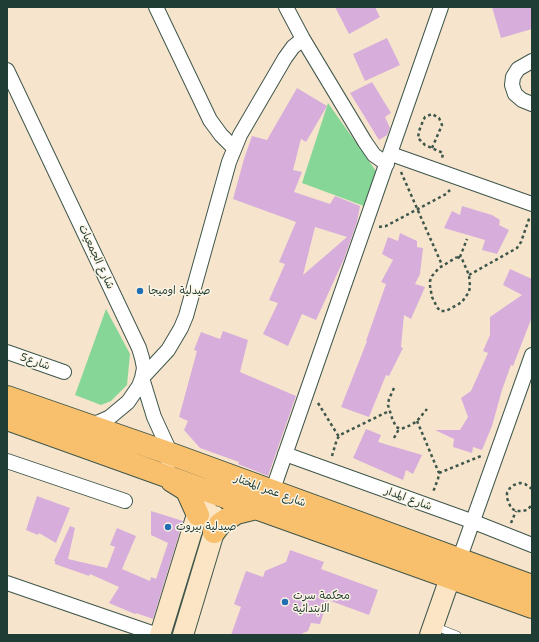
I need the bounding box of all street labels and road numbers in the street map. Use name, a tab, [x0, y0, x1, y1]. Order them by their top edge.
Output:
street label: شارع الجمعيات	[75, 223, 117, 291]
street label: شارع5	[18, 351, 52, 373]
street label: شارع عمر المختار	[232, 472, 308, 510]
street label: شارع المدار	[383, 484, 433, 514]

